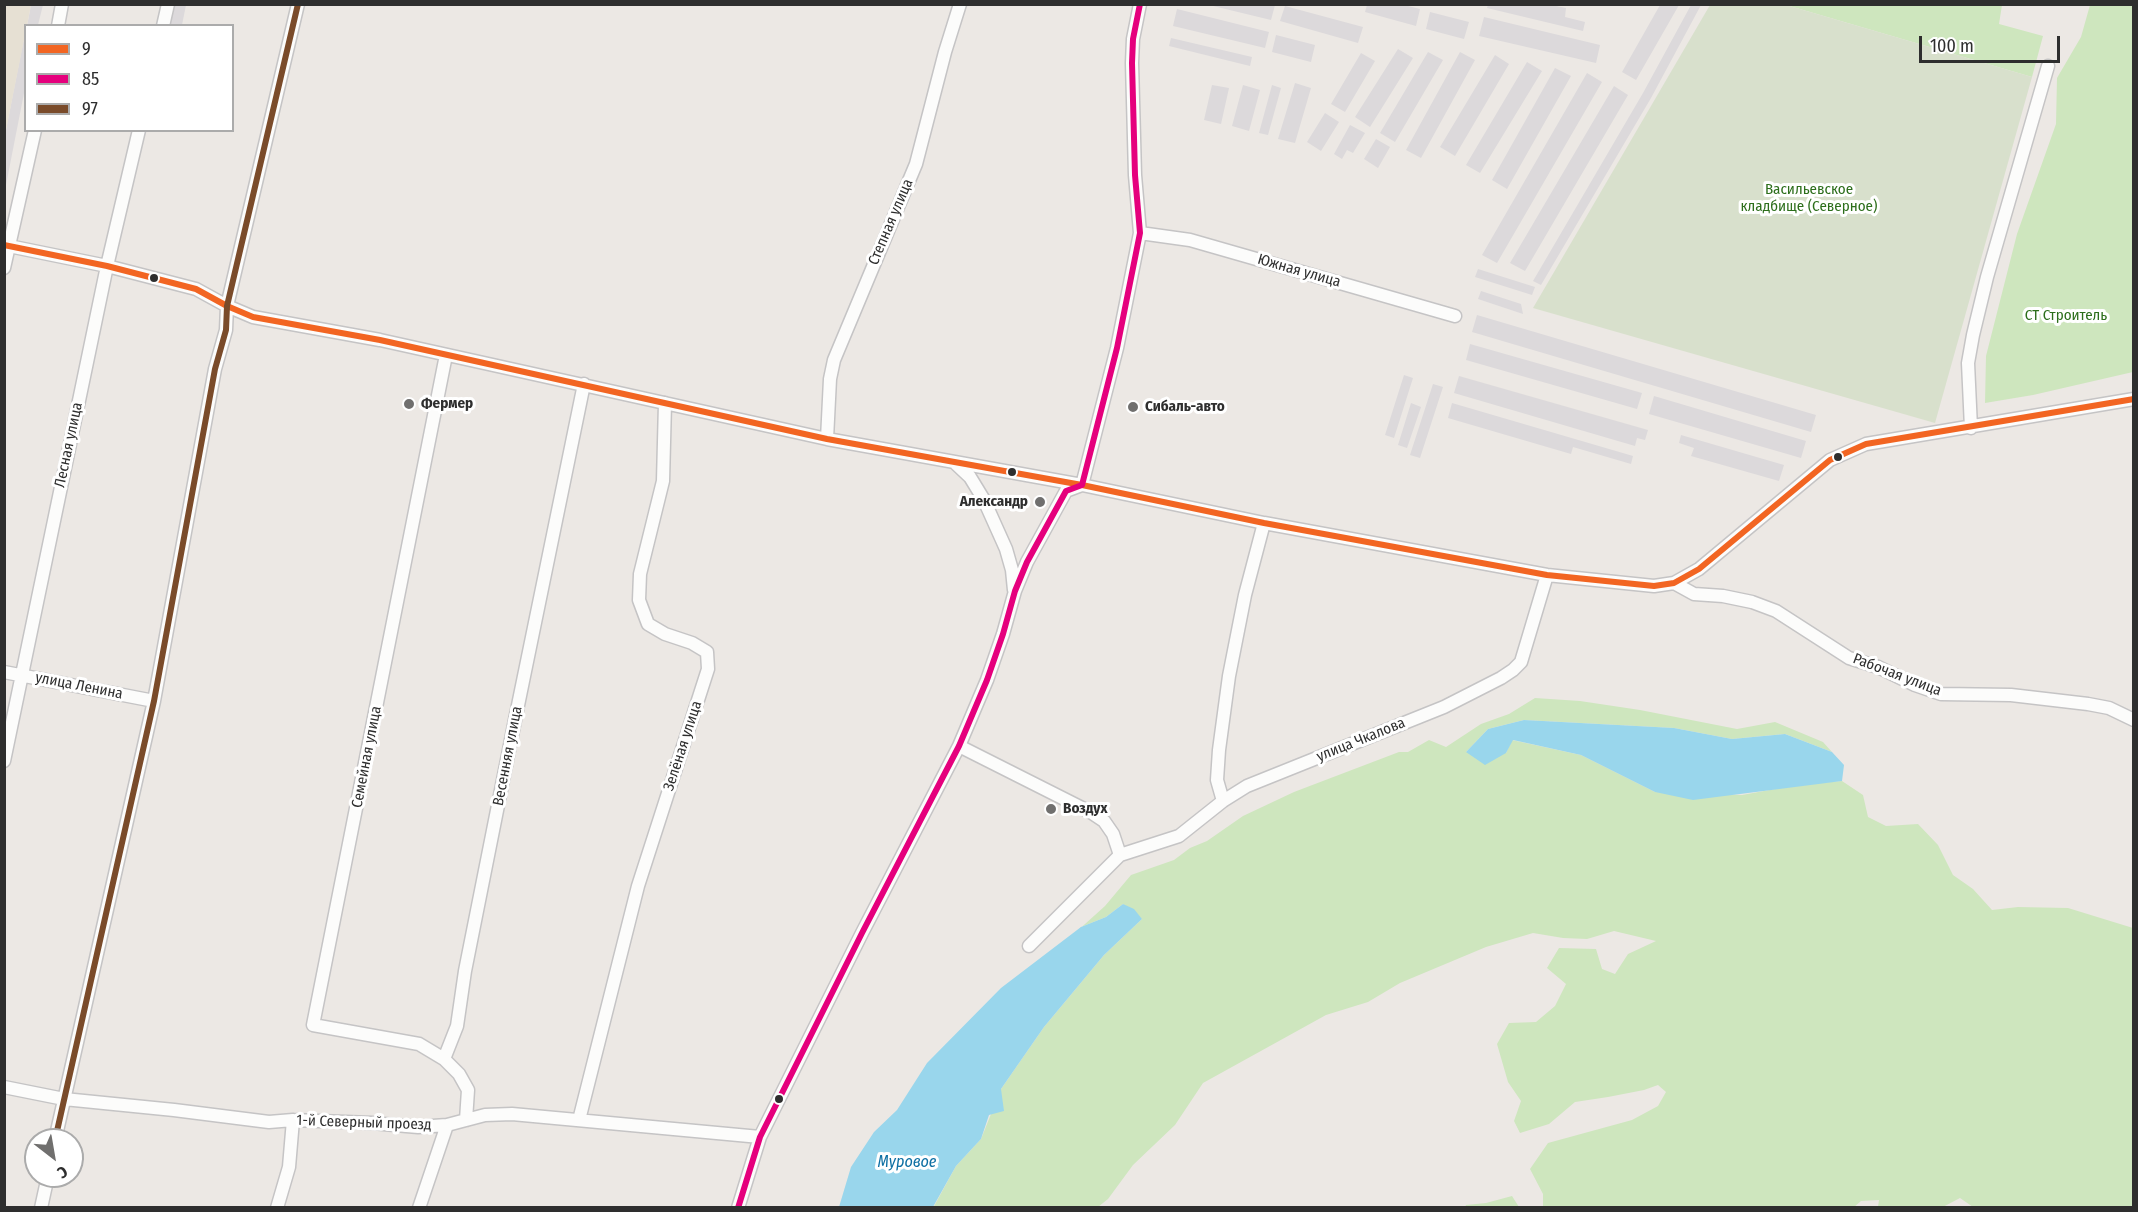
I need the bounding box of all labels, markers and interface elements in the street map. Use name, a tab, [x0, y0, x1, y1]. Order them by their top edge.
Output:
legend	[24, 24, 234, 132]
scale bar	[1922, 24, 2063, 62]
text: 100 m	[1930, 35, 1974, 57]
text: 9	[82, 38, 91, 60]
text: 85	[82, 68, 99, 90]
text: 97	[82, 98, 98, 120]
street label: Степная улица	[865, 176, 917, 268]
park label: Васильевское кладбище (Северное)	[1741, 181, 1877, 216]
street label: Южная улица	[1255, 251, 1343, 291]
unlabelled marker	[148, 272, 160, 284]
park label: СТ Строитель	[2025, 307, 2107, 325]
place label: Фермер	[421, 395, 473, 413]
marker: Фермер	[402, 397, 416, 411]
place label: Сибаль-авто	[1145, 398, 1225, 416]
marker: Сибаль-авто	[1126, 400, 1140, 414]
street label: Лесная улица	[51, 401, 87, 489]
unlabelled marker	[1832, 451, 1844, 463]
unlabelled marker	[1006, 466, 1018, 478]
place label: Александр	[960, 493, 1028, 511]
marker: Александр	[1033, 495, 1047, 509]
street label: Рабочая улица	[1850, 650, 1944, 700]
street label: улица Ленина	[34, 669, 124, 703]
street label: Зелёная улица	[660, 699, 706, 793]
street label: Семейная улица	[348, 705, 386, 809]
street label: Весенняя улица	[490, 705, 526, 807]
street label: улица Чкалова	[1314, 714, 1408, 766]
place label: Воздух	[1063, 800, 1107, 818]
marker: Воздух	[1044, 802, 1058, 816]
unlabelled marker	[773, 1093, 785, 1105]
street label: 1-й Северный проезд	[296, 1112, 432, 1134]
north arrow	[24, 1128, 84, 1188]
water label: Муровое	[878, 1153, 936, 1173]
text: С	[54, 1162, 71, 1182]

